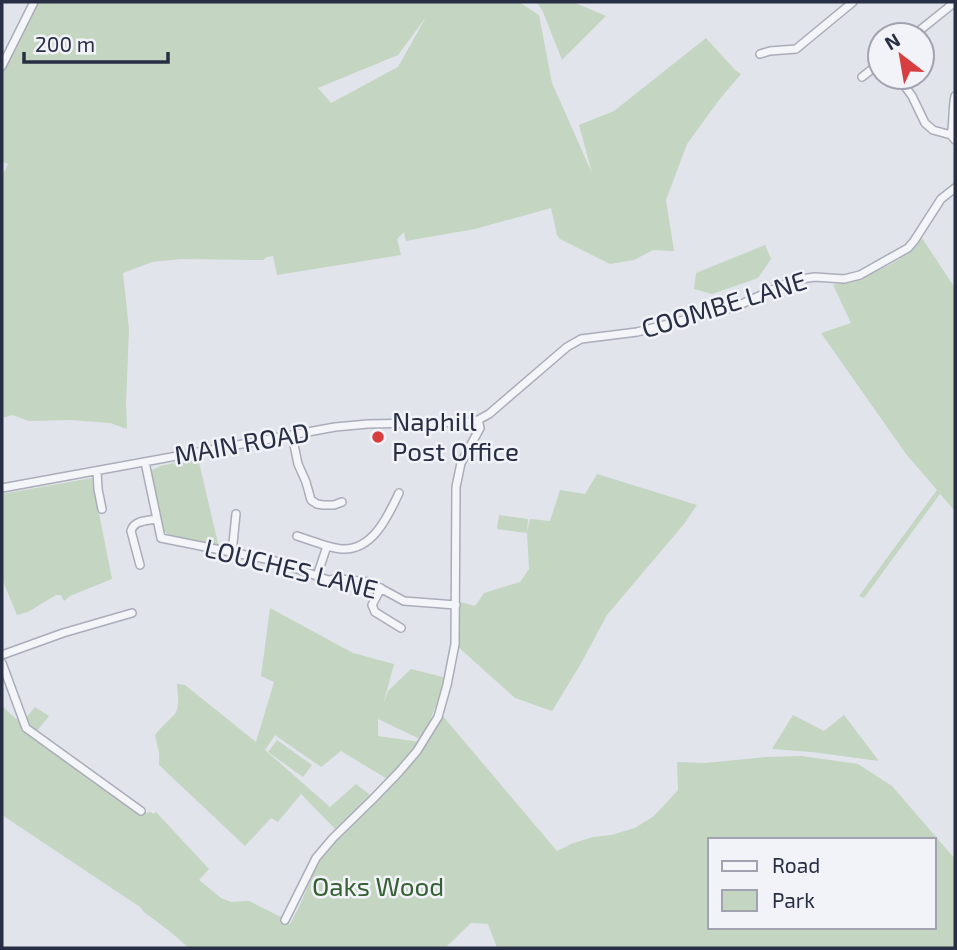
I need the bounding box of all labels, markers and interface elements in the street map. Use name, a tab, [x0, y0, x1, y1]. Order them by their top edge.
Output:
scale bar	[24, 21, 168, 65]
north arrow	[866, 21, 936, 91]
text: N	[880, 28, 904, 54]
text: 200 m	[35, 31, 95, 56]
street label: COOMBE LANE	[637, 264, 810, 343]
place label: Naphill Post Office	[392, 405, 519, 466]
street label: MAIN ROAD	[172, 415, 312, 470]
marker: Naphill Post Office	[370, 429, 386, 445]
street label: LOUCHES LANE	[202, 531, 381, 604]
legend	[708, 838, 936, 929]
text: Road	[772, 852, 820, 877]
park label: Oaks Wood	[312, 870, 444, 901]
text: Park	[772, 887, 815, 912]

